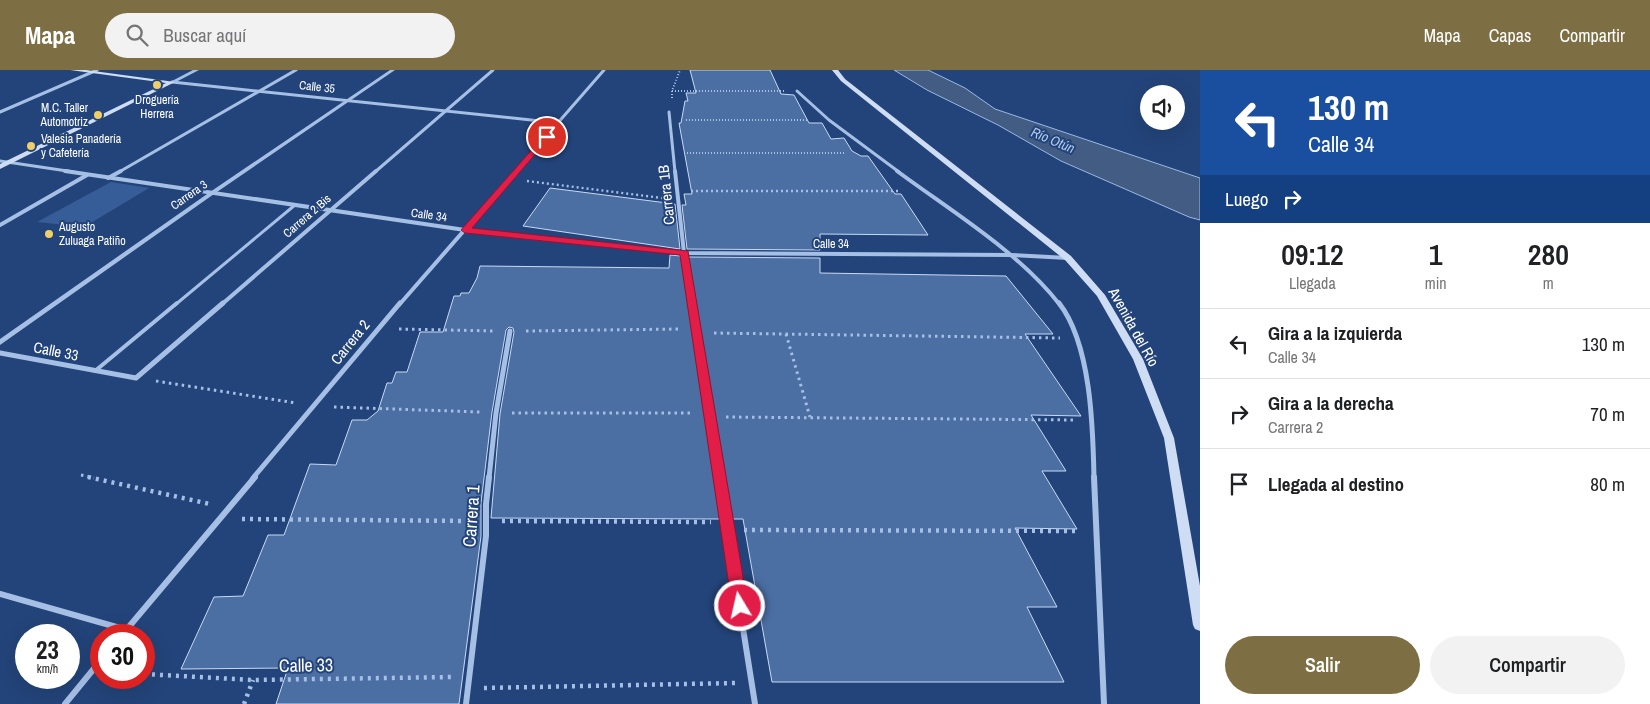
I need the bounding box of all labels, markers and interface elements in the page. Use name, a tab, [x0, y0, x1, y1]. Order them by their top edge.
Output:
search box	[105, 13, 455, 58]
text: Mapa	[25, 19, 75, 51]
icon: search	[123, 21, 151, 49]
text: Buscar aquí	[163, 22, 246, 48]
text: Mapa	[1424, 23, 1461, 48]
text: Capas	[1489, 23, 1531, 48]
text: Compartir	[1559, 23, 1625, 48]
street label: Calle 35	[298, 77, 336, 97]
marker: Droguería Herrera	[151, 79, 163, 91]
text: 130 m	[1308, 84, 1389, 131]
map controls	[1140, 85, 1185, 130]
button: sound	[1140, 85, 1185, 130]
icon: left	[1225, 90, 1290, 155]
place label: Droguería Herrera	[135, 92, 179, 122]
place label: M.C. Taller Automotriz	[39, 100, 89, 130]
marker: M.C. Taller Automotriz	[92, 109, 104, 121]
pin	[526, 116, 568, 158]
icon: arrive	[533, 123, 561, 151]
water label: Río Otún	[1028, 123, 1078, 157]
text: Calle 34	[1308, 129, 1374, 159]
place label: Valesia Panadería y Cafetería	[41, 131, 122, 161]
marker: Valesia Panadería y Cafetería	[25, 140, 37, 152]
street label: Carrera 1B	[652, 164, 680, 226]
street label: Carrera 3	[167, 177, 211, 213]
icon: right	[1278, 185, 1306, 213]
text: Luego	[1225, 186, 1268, 212]
street label: Carrera 2 Bis	[280, 191, 334, 241]
street label: Calle 34	[410, 205, 449, 226]
place label: Augusto Zuluaga Patiño	[58, 219, 126, 249]
marker: Augusto Zuluaga Patiño	[43, 228, 55, 240]
text: 09:12	[1281, 234, 1344, 274]
text: 1	[1429, 234, 1443, 274]
text: 280	[1528, 234, 1569, 274]
street label: Calle 34	[813, 236, 850, 252]
text: Llegada	[1289, 272, 1336, 294]
text: min	[1425, 272, 1447, 294]
text: m	[1543, 272, 1554, 294]
street label: Avenida del Río	[1103, 283, 1164, 370]
street label: Carrera 2	[325, 315, 375, 369]
text: Gira a la izquierda	[1268, 320, 1402, 346]
icon: left	[1225, 330, 1253, 358]
text: 130 m	[1582, 331, 1625, 357]
street label: Calle 33	[32, 336, 80, 366]
text: Calle 34	[1268, 346, 1316, 368]
text: Gira a la derecha	[1268, 390, 1394, 416]
icon: right	[1225, 400, 1253, 428]
text: 70 m	[1590, 401, 1625, 427]
text: Carrera 2	[1268, 416, 1323, 438]
icon: arrive	[1225, 470, 1253, 498]
text: Llegada al destino	[1268, 471, 1404, 497]
text: 80 m	[1590, 471, 1625, 497]
street label: Carrera 1	[456, 483, 486, 548]
position arrow	[713, 579, 765, 631]
speed limit sign: 30	[90, 624, 155, 689]
text: 23	[36, 633, 59, 667]
button: Salir	[1225, 636, 1420, 694]
button: Compartir	[1430, 636, 1625, 694]
street label: Calle 33	[279, 652, 333, 678]
text: km/h	[37, 661, 58, 677]

